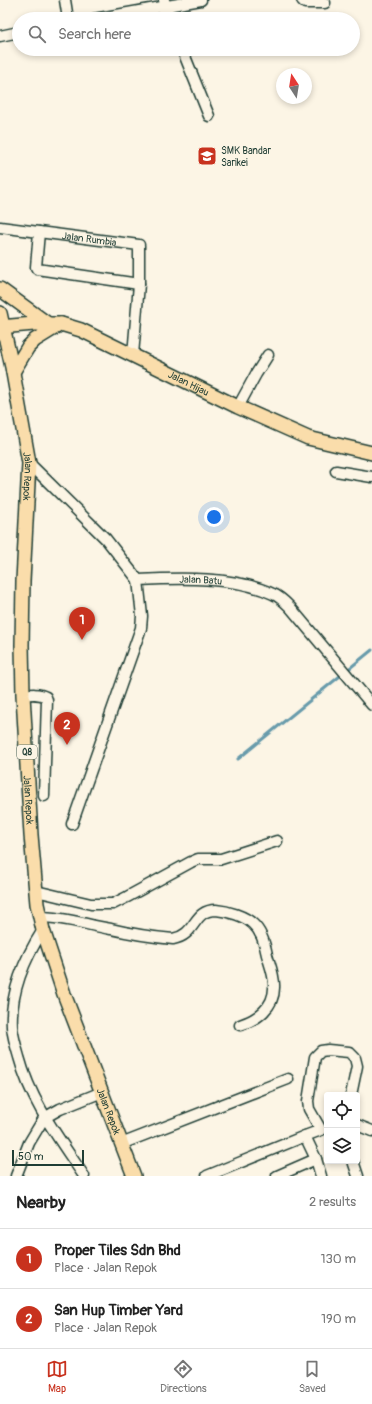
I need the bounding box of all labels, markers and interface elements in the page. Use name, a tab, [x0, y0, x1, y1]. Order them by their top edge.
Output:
search box	[12, 12, 360, 56]
icon: search	[26, 23, 48, 45]
text: Search here	[58, 25, 131, 44]
north arrow	[276, 68, 312, 104]
school or university icon: SMK Bandar Sarikei	[196, 145, 218, 167]
place label: SMK Bandar Sarikei	[221, 145, 271, 169]
street label: Jalan Rumbia	[61, 230, 117, 249]
street label: Jalan Hijau	[166, 369, 211, 399]
street label: Jalan Repok	[20, 451, 34, 502]
your location	[204, 507, 224, 527]
street label: Jalan Batu	[179, 574, 223, 588]
pin: 1	[69, 607, 95, 640]
pin: 2	[54, 712, 80, 745]
road number: Q8	[17, 745, 37, 759]
street label: Jalan Repok	[21, 775, 35, 826]
street label: Jalan Repok	[94, 1086, 123, 1137]
map controls	[324, 1092, 360, 1164]
button: locate	[324, 1092, 360, 1128]
button: layers	[324, 1128, 360, 1164]
scale bar	[12, 1148, 84, 1167]
text: 50 m	[18, 1150, 44, 1163]
text: Nearby	[16, 1192, 65, 1213]
text: 2 results	[309, 1194, 356, 1210]
text: Proper Tiles Sdn Bhd	[54, 1241, 181, 1260]
text: 1	[26, 1251, 32, 1267]
text: 130 m	[320, 1251, 356, 1267]
text: Place · Jalan Repok	[54, 1260, 157, 1276]
text: San Hup Timber Yard	[54, 1301, 183, 1320]
text: 2	[25, 1311, 33, 1327]
text: 190 m	[321, 1311, 356, 1327]
text: Place · Jalan Repok	[54, 1320, 157, 1336]
tab: Map	[46, 1358, 68, 1395]
tab: Directions	[160, 1358, 207, 1395]
tab: Saved	[299, 1358, 326, 1395]

